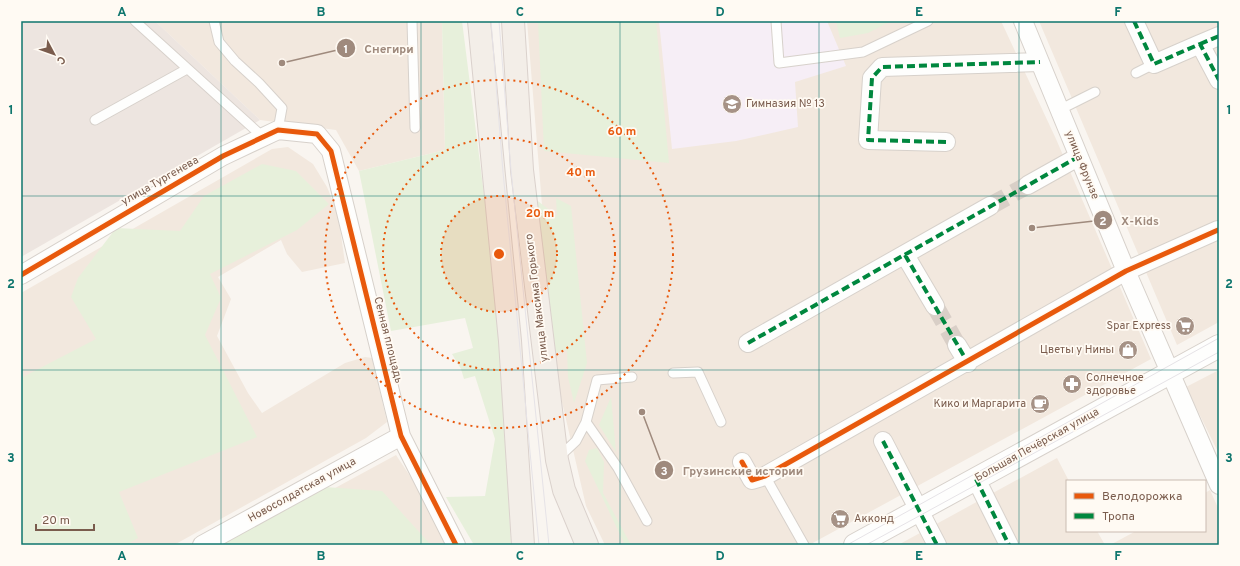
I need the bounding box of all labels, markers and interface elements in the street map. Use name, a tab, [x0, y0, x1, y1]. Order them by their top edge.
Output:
text: A	[117, 5, 127, 21]
text: B	[317, 5, 326, 21]
text: C	[516, 5, 524, 21]
text: D	[715, 5, 725, 21]
text: E	[915, 5, 923, 21]
text: F	[1114, 5, 1122, 21]
north arrow	[34, 34, 74, 74]
callout: Снегири	[336, 36, 422, 60]
text: 1	[344, 42, 348, 58]
text: Снегири	[364, 42, 414, 58]
text: С	[53, 53, 68, 67]
school or university icon: Гимназия № 13	[721, 93, 743, 115]
place label: Гимназия № 13	[746, 97, 825, 111]
text: 1	[8, 103, 14, 119]
text: 1	[1226, 103, 1232, 119]
text: 60 m	[608, 124, 636, 140]
street label: улица Фрунзе	[1062, 128, 1102, 202]
street label: улица Тургенева	[119, 153, 201, 209]
text: 40 m	[566, 165, 596, 181]
text: 20 m	[526, 206, 554, 222]
callout: X-Kids	[1093, 208, 1167, 232]
text: 2	[1099, 214, 1107, 230]
text: X-Kids	[1121, 214, 1159, 230]
street label: улица Максима Горького	[522, 233, 552, 363]
centre of rings	[492, 247, 506, 261]
text: 2	[7, 277, 15, 293]
text: 2	[1225, 277, 1233, 293]
street label: Сенная площадь	[370, 295, 406, 385]
supermarket icon: Spar Express	[1174, 315, 1196, 337]
place label: Spar Express	[1107, 319, 1171, 333]
shop icon: Цветы у Нины	[1117, 339, 1139, 361]
place label: Цветы у Нины	[1040, 343, 1114, 357]
place label: Солнечное здоровье	[1086, 371, 1144, 398]
pharmacy icon: Солнечное здоровье	[1061, 373, 1083, 395]
cafe icon: Кико и Маргарита	[1029, 393, 1051, 415]
place label: Кико и Маргарита	[933, 397, 1026, 411]
street label: Большая Печёрская улица	[972, 405, 1102, 485]
text: 3	[7, 451, 15, 467]
text: 3	[1225, 451, 1233, 467]
street label: Новосолдатская улица	[246, 454, 359, 525]
callout: Грузинские истории	[654, 458, 811, 482]
text: 3	[660, 464, 668, 480]
text: Грузинские истории	[683, 464, 803, 480]
legend	[1066, 480, 1206, 532]
text: Велодорожка	[1102, 489, 1182, 505]
scale bar	[36, 506, 94, 532]
supermarket icon: Акконд	[829, 508, 851, 530]
text: Тропа	[1102, 509, 1135, 525]
place label: Акконд	[854, 512, 894, 526]
text: 20 m	[42, 513, 70, 529]
text: A	[117, 549, 127, 565]
text: B	[317, 549, 326, 565]
text: C	[516, 549, 524, 565]
text: D	[715, 549, 725, 565]
text: E	[915, 549, 923, 565]
text: F	[1114, 549, 1122, 565]

